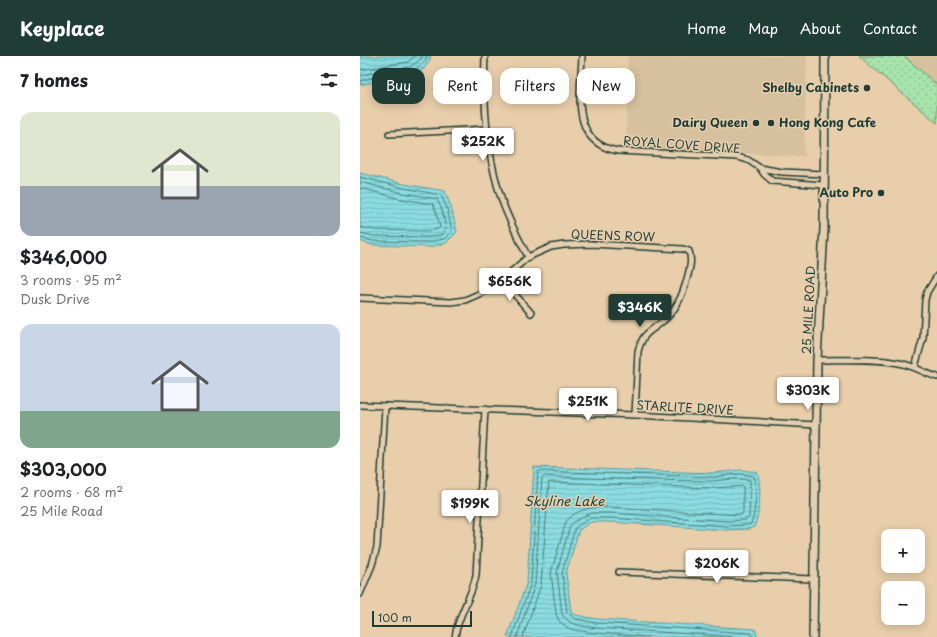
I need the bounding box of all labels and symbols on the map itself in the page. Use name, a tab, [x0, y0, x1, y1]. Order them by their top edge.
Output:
place label: Shelby Cabinets	[762, 78, 859, 96]
marker: Shelby Cabinets	[862, 83, 872, 93]
place label: Dairy Queen	[673, 113, 748, 131]
place label: Hong Kong Cafe	[779, 113, 876, 131]
marker: Dairy Queen	[751, 118, 761, 128]
marker: Hong Kong Cafe	[766, 118, 776, 128]
pin: $252K	[455, 128, 511, 162]
street label: ROYAL COVE DRIVE	[623, 131, 741, 157]
place label: Auto Pro	[819, 183, 873, 201]
marker: Auto Pro	[876, 188, 886, 198]
street label: QUEENS ROW	[571, 225, 656, 245]
street label: 25 MILE ROAD	[797, 265, 819, 355]
pin: $656K	[482, 268, 538, 302]
pin: $346K	[612, 294, 668, 328]
pin: $303K	[780, 377, 836, 411]
pin: $251K	[560, 388, 616, 422]
street label: STARLITE DRIVE	[636, 395, 734, 419]
pin: $199K	[442, 490, 498, 524]
water label: Skyline Lake	[524, 491, 605, 510]
pin: $206K	[689, 550, 745, 584]
scale bar	[372, 609, 472, 628]

